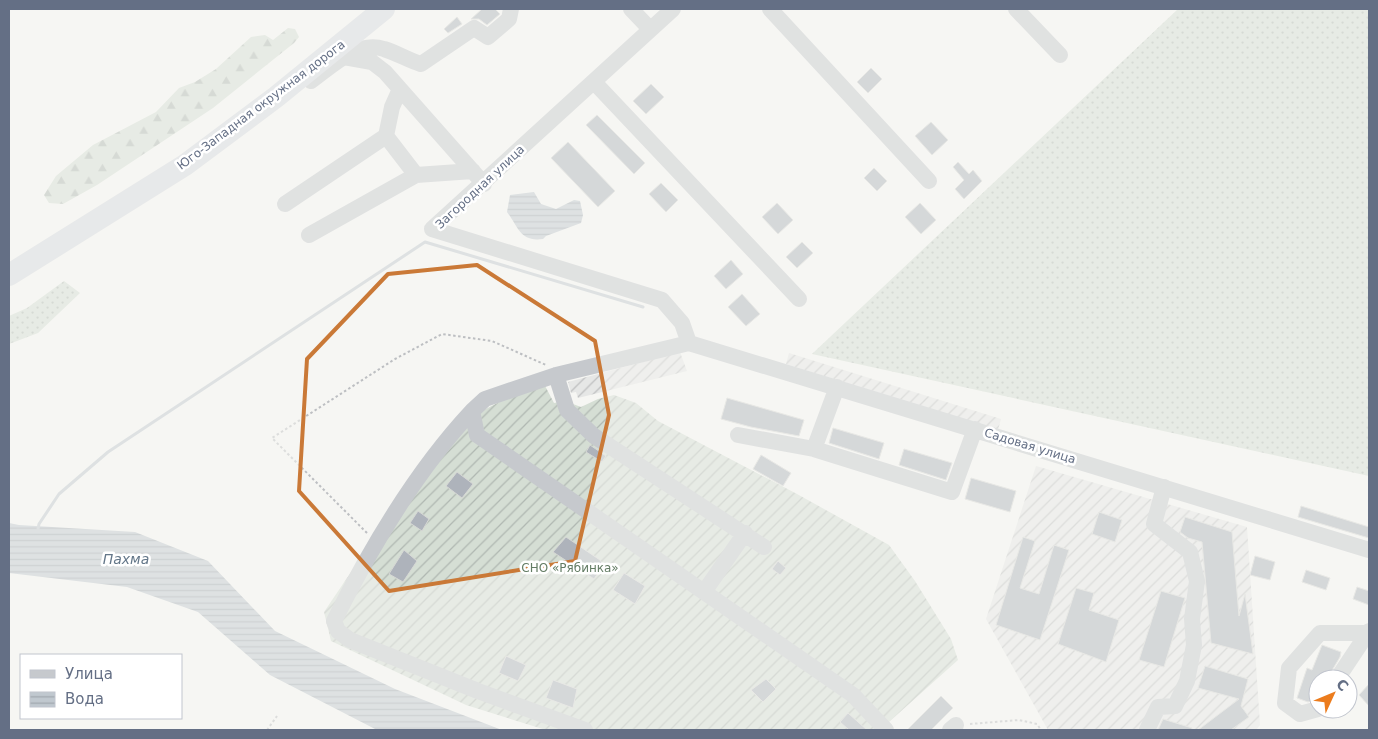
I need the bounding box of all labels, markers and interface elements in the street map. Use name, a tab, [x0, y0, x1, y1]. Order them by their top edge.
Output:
street label: Юго-Западная окружная дорога	[174, 37, 348, 173]
street label: Загородная улица	[433, 142, 527, 232]
street label: Садовая улица	[983, 425, 1077, 467]
water label: Пахма	[103, 551, 149, 567]
park label: СНО «Рябинка»	[521, 561, 619, 575]
legend	[20, 654, 182, 719]
text: Улица	[65, 665, 113, 683]
north arrow	[1308, 669, 1358, 719]
text: С	[1333, 676, 1352, 694]
text: Вода	[65, 690, 104, 708]

